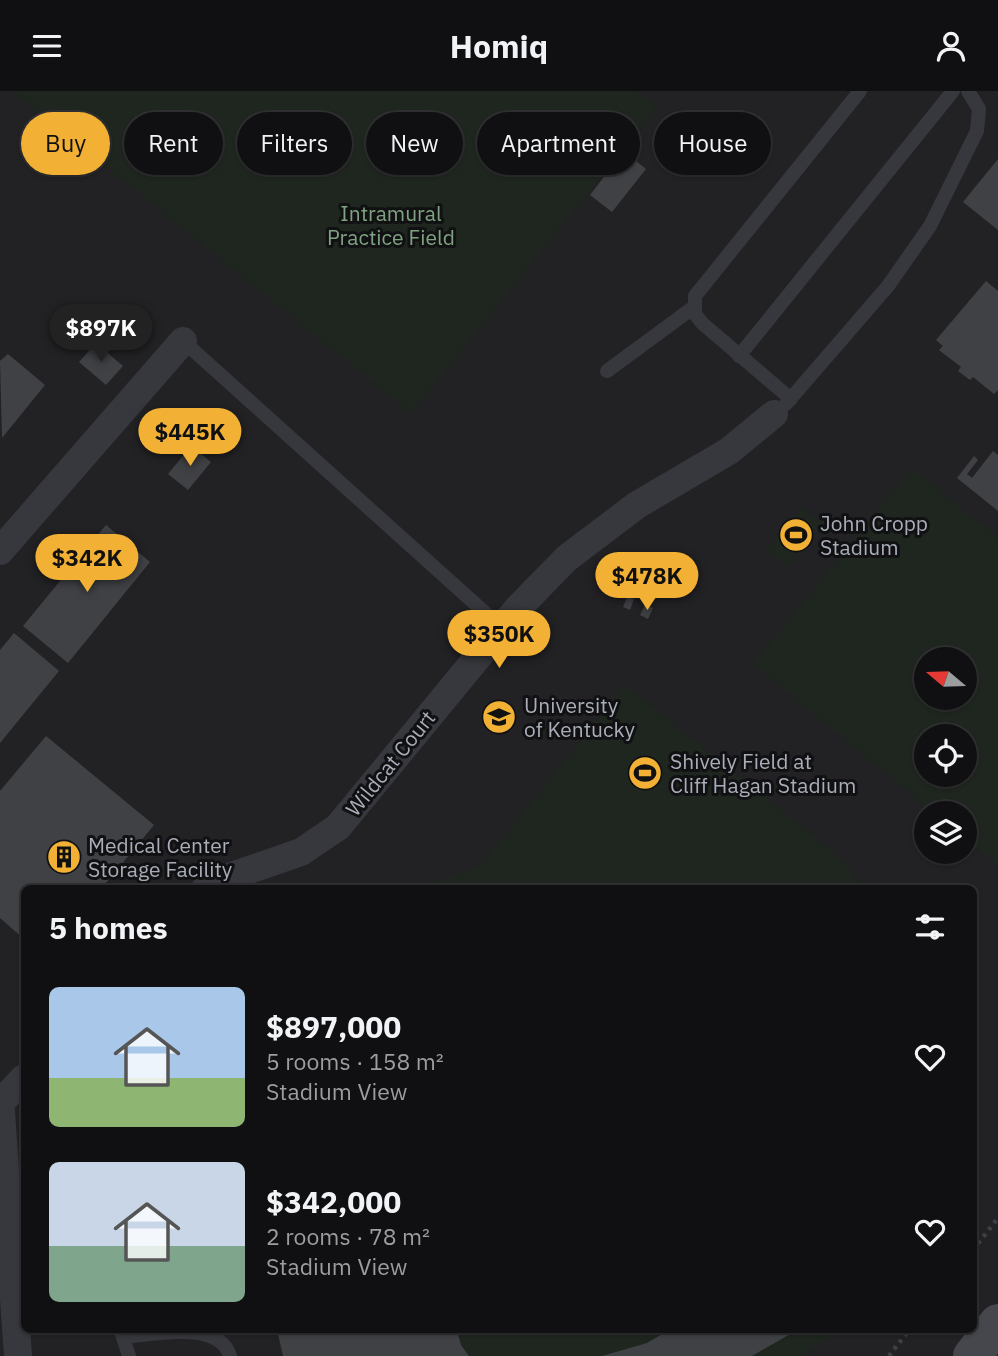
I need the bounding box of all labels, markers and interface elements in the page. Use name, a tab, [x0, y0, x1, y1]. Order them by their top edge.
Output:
text: Homiq	[450, 25, 548, 67]
icon: menu	[28, 27, 66, 65]
icon: person	[932, 27, 970, 65]
chip: Buy	[21, 112, 110, 175]
chip: Rent	[124, 112, 223, 175]
chip: Filters	[237, 112, 352, 175]
chip: New	[366, 112, 463, 175]
chip: Apartment	[477, 112, 640, 175]
chip: House	[654, 112, 771, 175]
park label: Intramural Practice Field	[327, 199, 455, 251]
pin: $897K	[52, 305, 150, 364]
text: $897K	[65, 312, 137, 342]
pin: $445K	[141, 409, 239, 468]
text: $445K	[154, 416, 226, 446]
place label: John Cropp Stadium	[820, 509, 928, 561]
sports icon: John Cropp Stadium	[777, 516, 815, 554]
pin: $342K	[38, 535, 136, 594]
text: $342K	[51, 542, 123, 572]
pin: $478K	[598, 553, 696, 612]
text: $478K	[611, 560, 683, 590]
pin: $350K	[450, 611, 548, 670]
text: $350K	[463, 618, 535, 648]
north arrow	[914, 647, 976, 711]
map controls	[914, 647, 977, 864]
place label: University of Kentucky	[524, 691, 636, 743]
school or university icon: University of Kentucky	[480, 698, 518, 736]
street label: Wildcat Court	[339, 705, 441, 821]
button: locate	[914, 724, 977, 787]
place label: Shively Field at Cliff Hagan Stadium	[670, 747, 856, 799]
sports icon: Shively Field at Cliff Hagan Stadium	[626, 754, 664, 792]
button: layers	[914, 801, 977, 864]
place label: Medical Center Storage Facility	[88, 831, 233, 883]
building icon: Medical Center Storage Facility	[45, 838, 83, 876]
text: 5 homes	[49, 908, 168, 947]
icon: filters	[911, 908, 949, 946]
text: $897,000	[266, 1007, 401, 1046]
icon: home	[105, 1015, 189, 1099]
icon: heart	[911, 1038, 949, 1076]
text: 5 rooms · 158 m²	[266, 1046, 444, 1076]
text: Stadium View	[266, 1076, 407, 1106]
text: $342,000	[266, 1182, 401, 1221]
icon: home	[105, 1190, 189, 1274]
icon: heart	[911, 1213, 949, 1251]
text: 2 rooms · 78 m²	[266, 1221, 430, 1251]
text: Stadium View	[266, 1251, 407, 1281]

